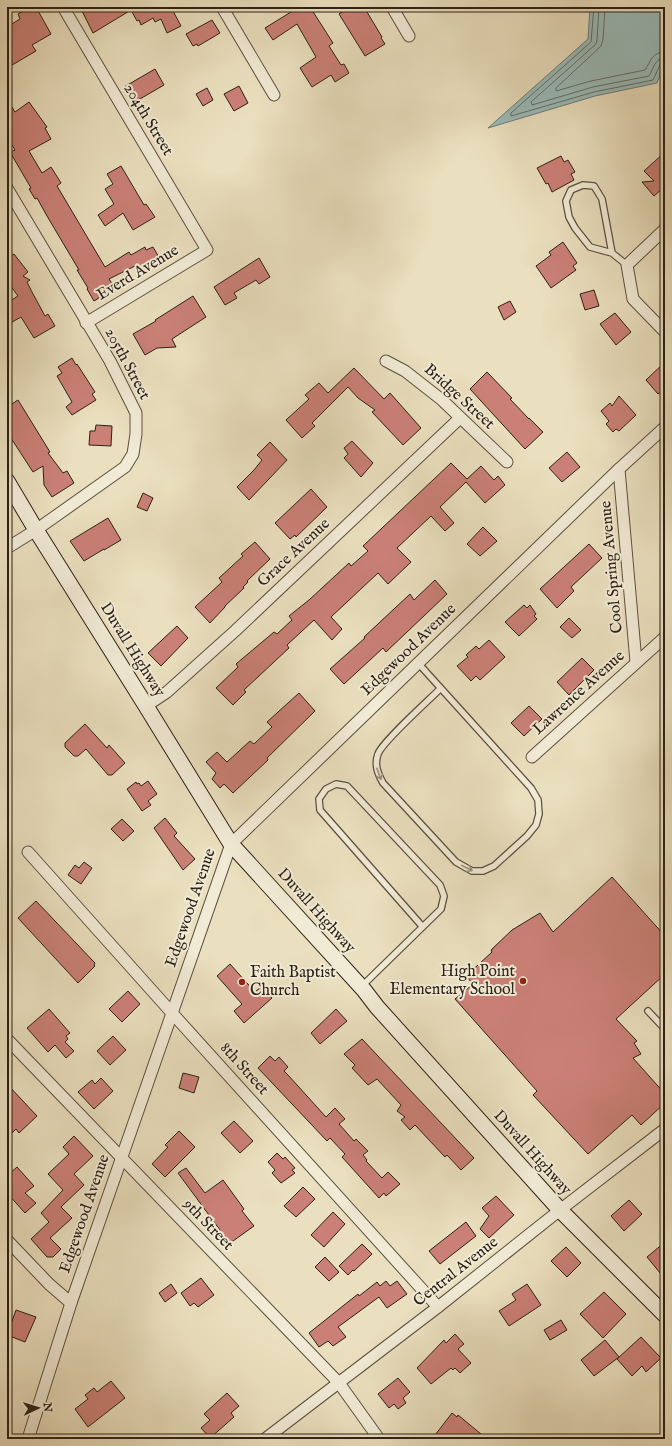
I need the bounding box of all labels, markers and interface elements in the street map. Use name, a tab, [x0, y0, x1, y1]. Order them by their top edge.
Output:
street label: 204th Street	[119, 80, 178, 160]
street label: Everd Avenue	[93, 241, 183, 305]
street label: 205th Street	[100, 325, 154, 404]
street label: Bridge Street	[419, 360, 499, 434]
street label: Cool Spring Avenue	[596, 500, 628, 634]
street label: Grace Avenue	[253, 514, 335, 592]
street label: Duvall Highway	[95, 599, 169, 701]
street label: Edgewood Avenue	[357, 600, 461, 700]
street label: Lawrence Avenue	[529, 646, 629, 740]
one-way arrow	[376, 768, 384, 780]
street label: Edgewood Avenue	[161, 846, 221, 970]
street label: Duvall Highway	[273, 864, 359, 958]
one-way arrow	[461, 865, 473, 872]
place label: High Point Elementary School	[389, 962, 516, 1000]
place label: Faith Baptist Church	[250, 963, 336, 1001]
marker: High Point Elementary School	[518, 976, 528, 986]
marker: Faith Baptist Church	[237, 977, 247, 987]
street label: 8th Street	[215, 1039, 273, 1100]
street label: Duvall Highway	[489, 1106, 575, 1200]
street label: Edgewood Avenue	[55, 1152, 115, 1276]
street label: 9th Street	[178, 1194, 238, 1255]
street label: Central Avenue	[410, 1233, 502, 1311]
north arrow	[18, 1388, 58, 1428]
text: N	[40, 1401, 54, 1413]

